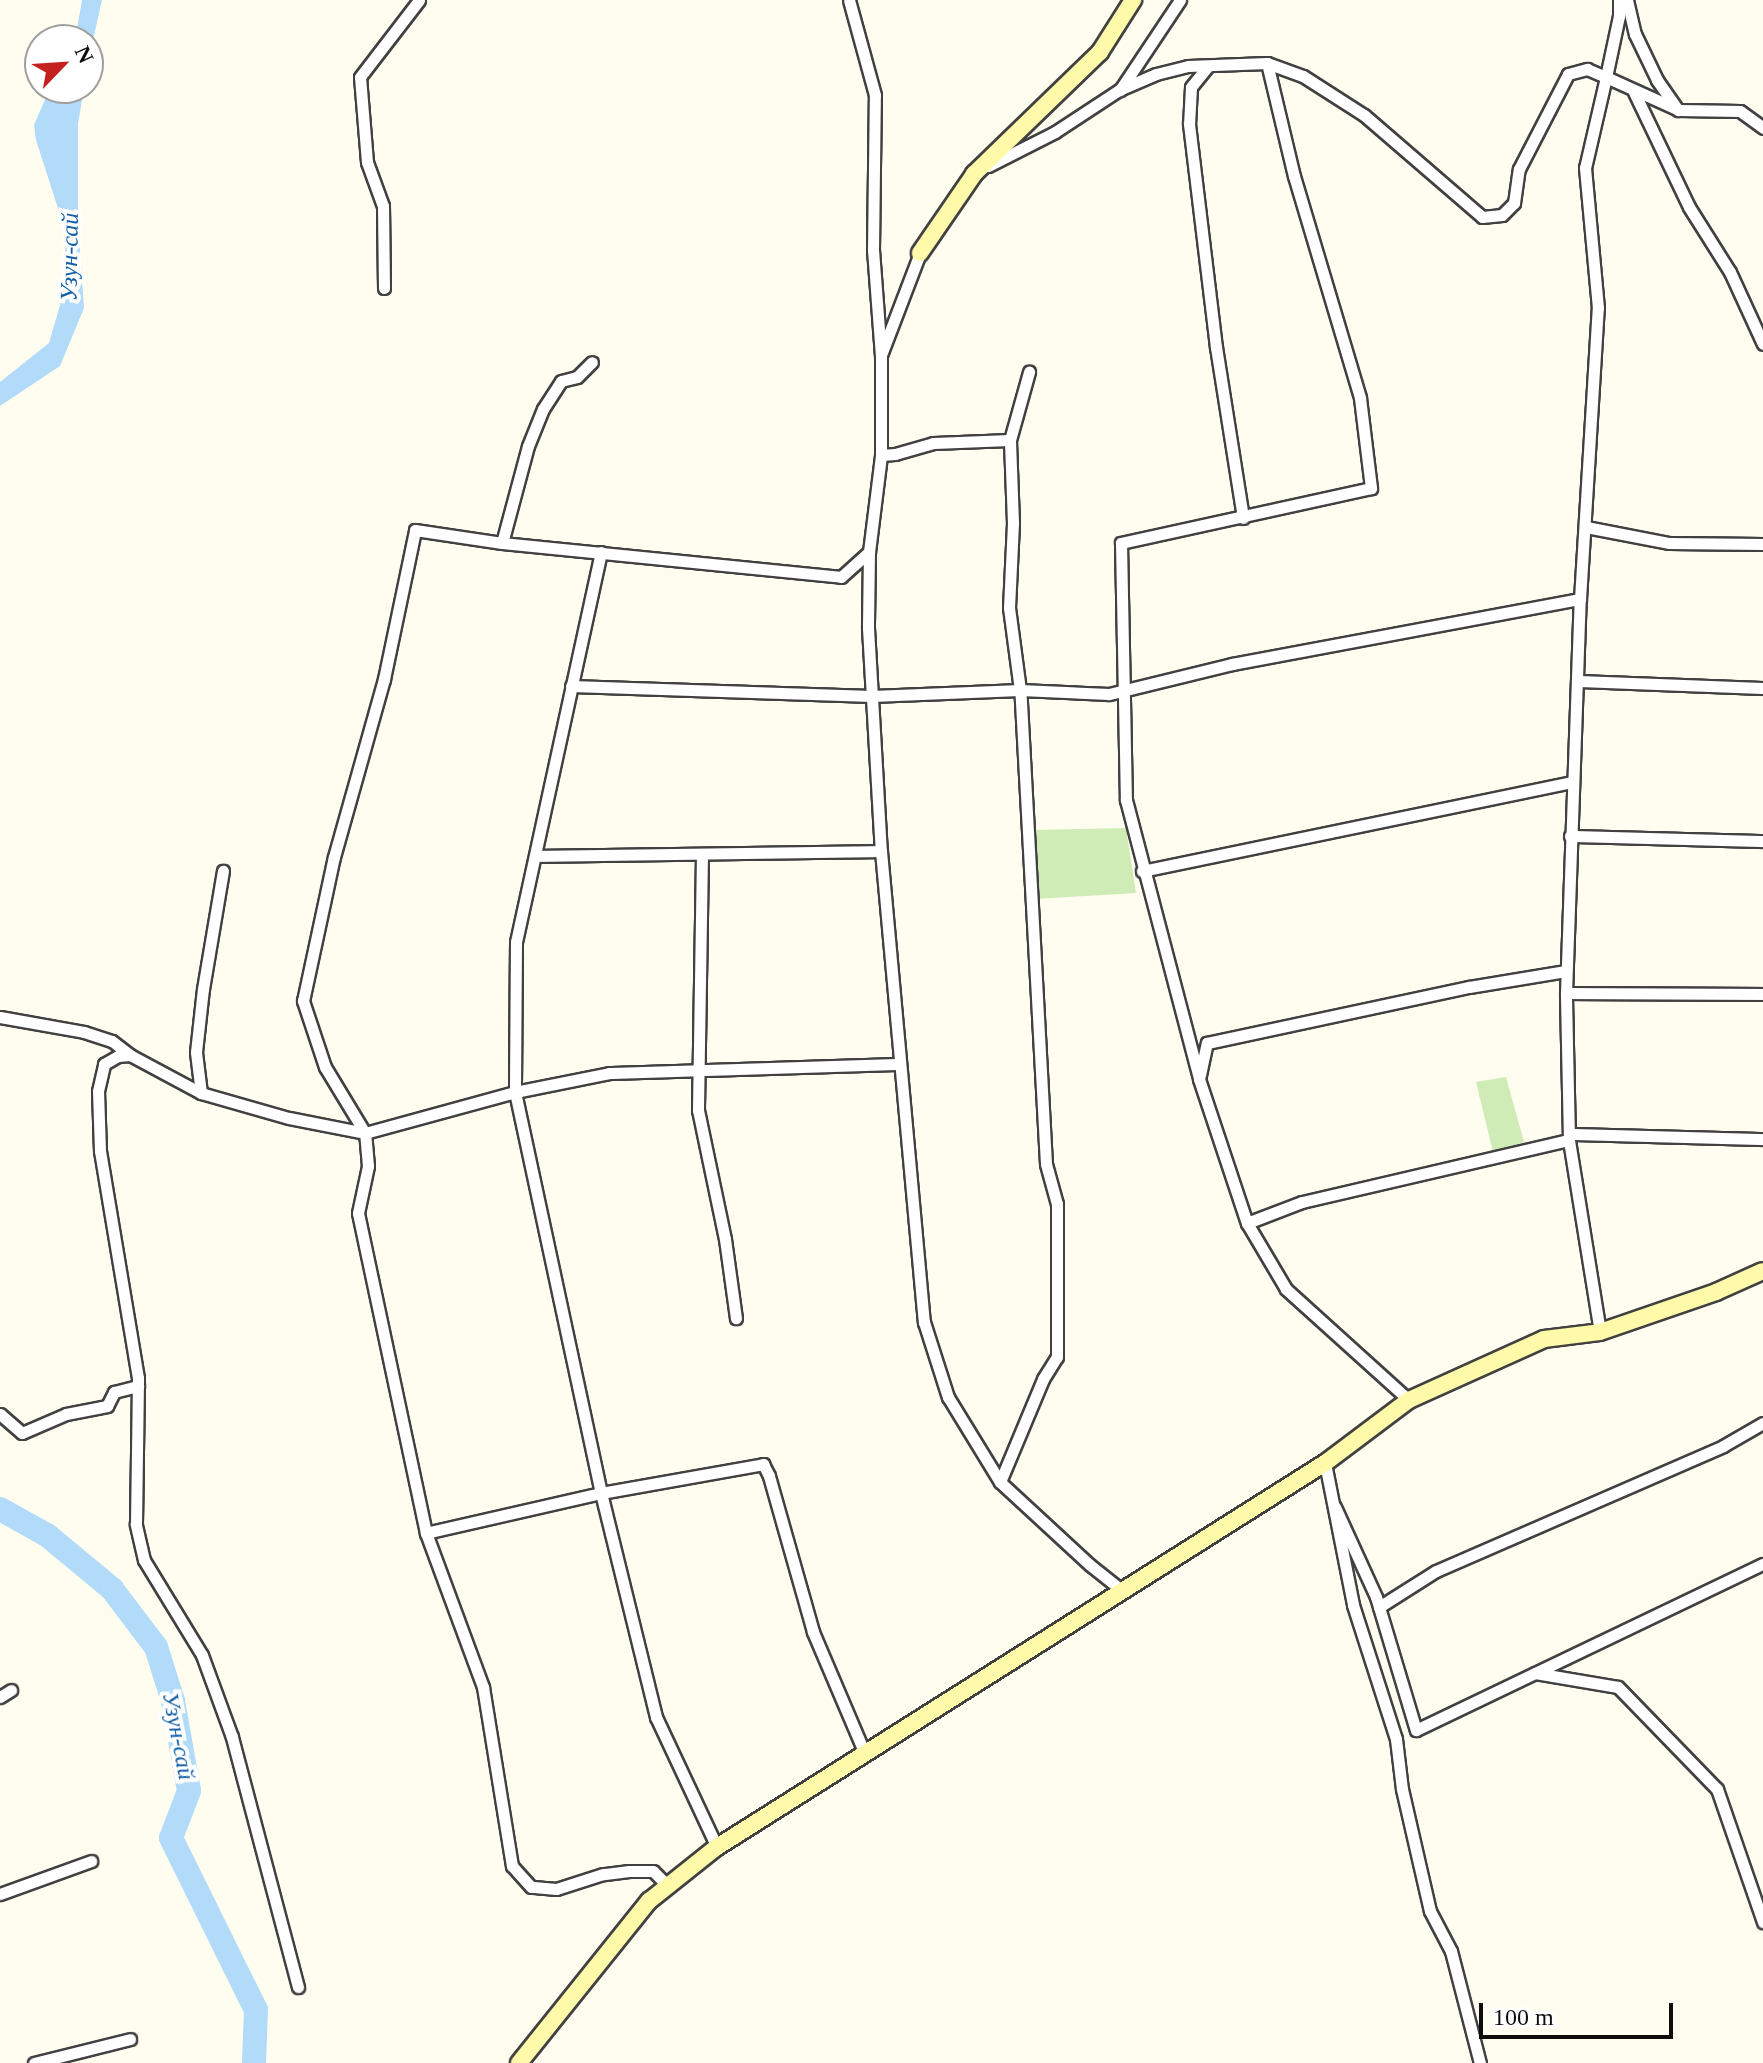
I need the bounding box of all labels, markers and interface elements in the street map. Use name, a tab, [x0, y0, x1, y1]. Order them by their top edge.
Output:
north arrow	[24, 24, 104, 104]
text: N	[70, 42, 99, 67]
water label: Узун-сай	[55, 212, 85, 302]
water label: Узун-сай	[155, 1690, 201, 1782]
scale bar	[1483, 1987, 1677, 2037]
text: 100 m	[1493, 2004, 1554, 2030]

